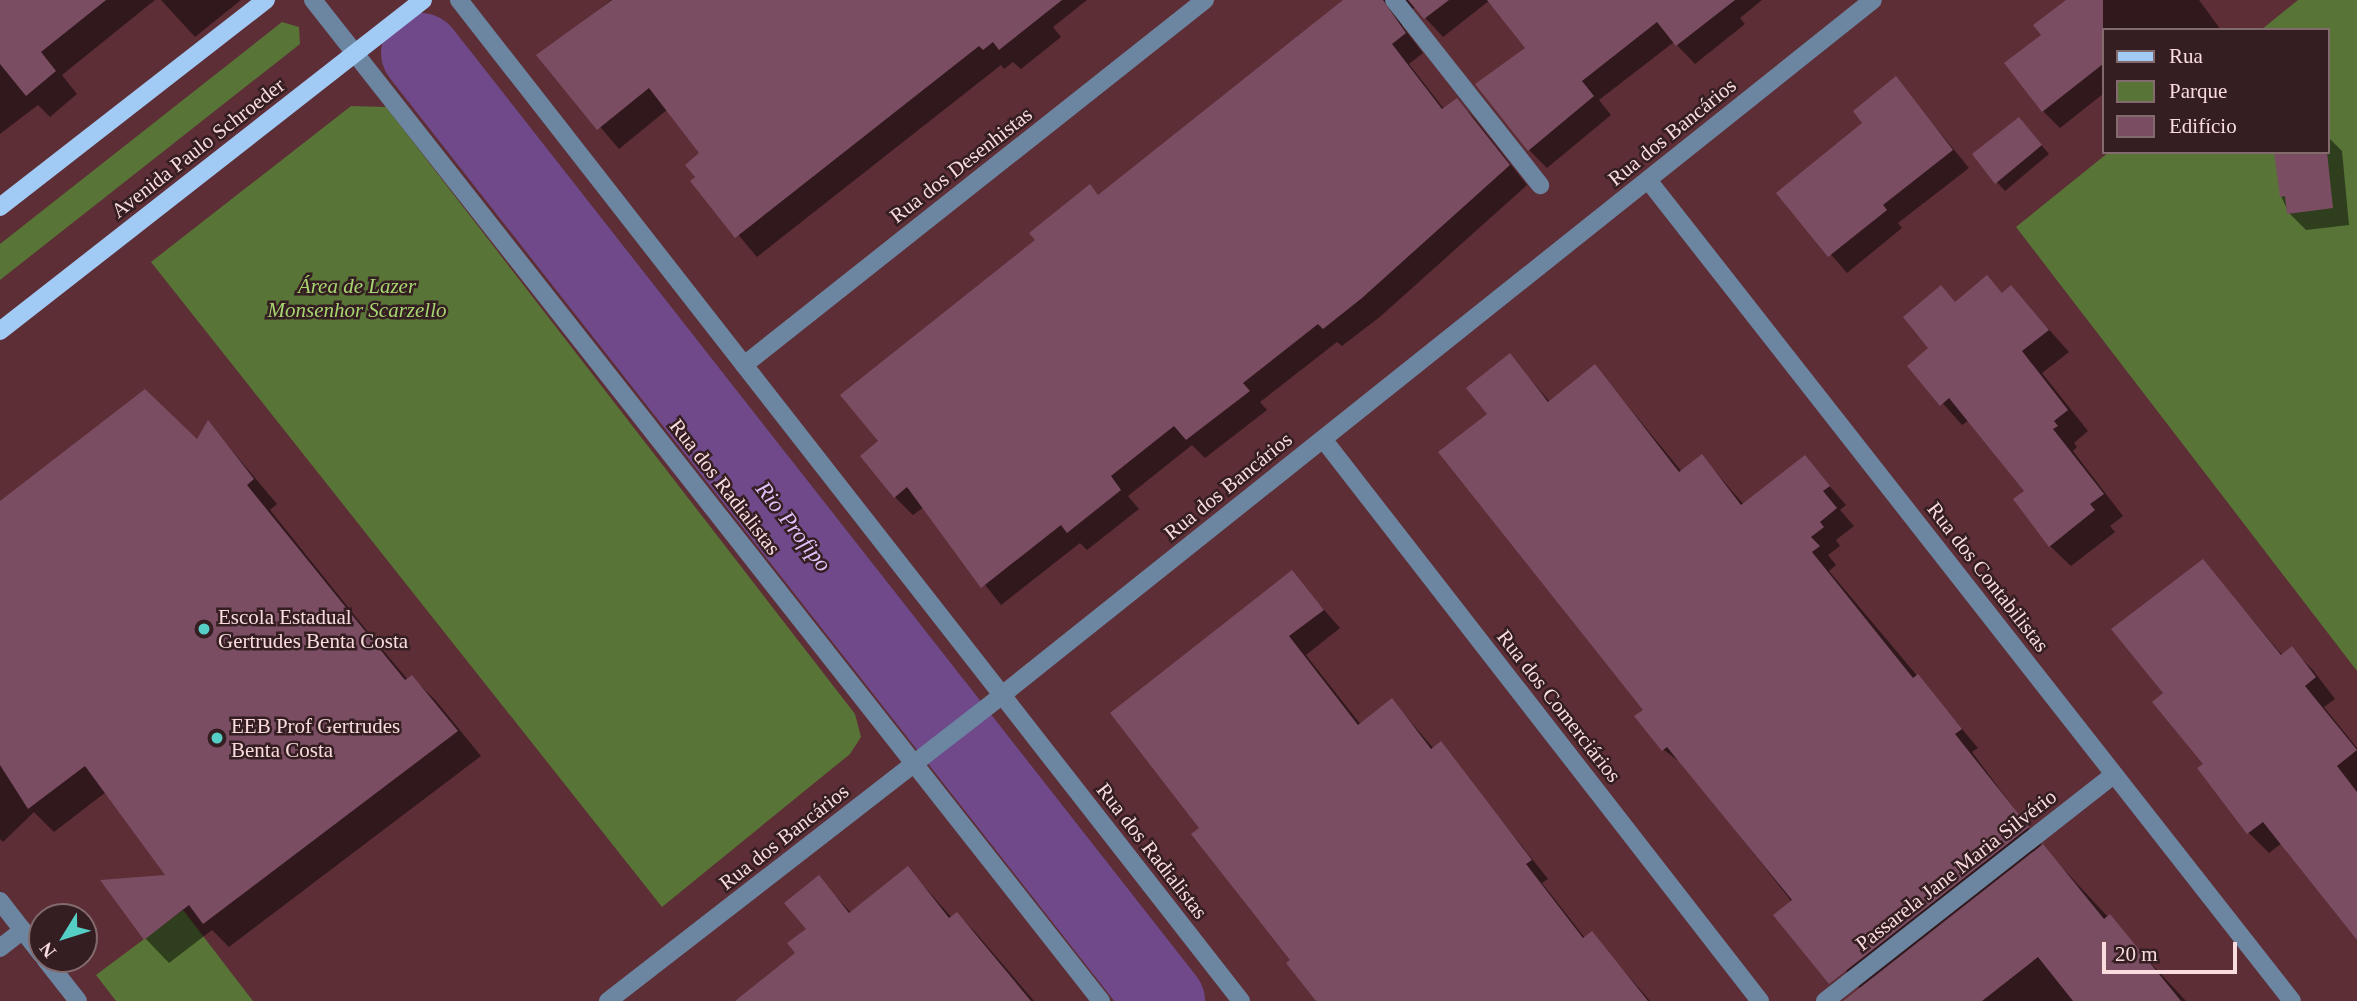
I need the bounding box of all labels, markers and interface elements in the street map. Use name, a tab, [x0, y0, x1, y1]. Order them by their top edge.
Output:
legend	[2102, 28, 2329, 154]
text: Rua	[2169, 44, 2203, 68]
street label: Avenida Paulo Schroeder	[106, 72, 290, 224]
street label: Rua dos Bancários	[1603, 73, 1741, 191]
text: Parque	[2169, 79, 2227, 103]
street label: Rua dos Desenhistas	[885, 102, 1037, 228]
text: Edifício	[2169, 114, 2237, 138]
park label: Área de Lazer Monsenhor Scarzello	[267, 273, 447, 323]
street label: Rua dos Radialistas	[664, 414, 786, 560]
street label: Rua dos Bancários	[1159, 427, 1297, 545]
water label: Rio Profipo	[749, 476, 837, 578]
street label: Rua dos Contabilistas	[1922, 497, 2054, 657]
place label: Escola Estadual Gertrudes Benta Costa	[218, 604, 408, 654]
marker: Escola Estadual Gertrudes Benta Costa	[196, 621, 212, 637]
street label: Rua dos Comerciários	[1492, 625, 1626, 787]
place label: EEB Prof Gertrudes Benta Costa	[231, 713, 400, 763]
marker: EEB Prof Gertrudes Benta Costa	[209, 730, 225, 746]
street label: Rua dos Radialistas	[1091, 778, 1213, 924]
street label: Rua dos Bancários	[714, 779, 854, 895]
street label: Passarela Jane Maria Silvério	[1851, 784, 2061, 956]
north arrow	[28, 903, 98, 973]
scale bar	[2105, 928, 2240, 972]
text: N	[35, 938, 60, 962]
text: 20 m	[2115, 942, 2158, 966]

